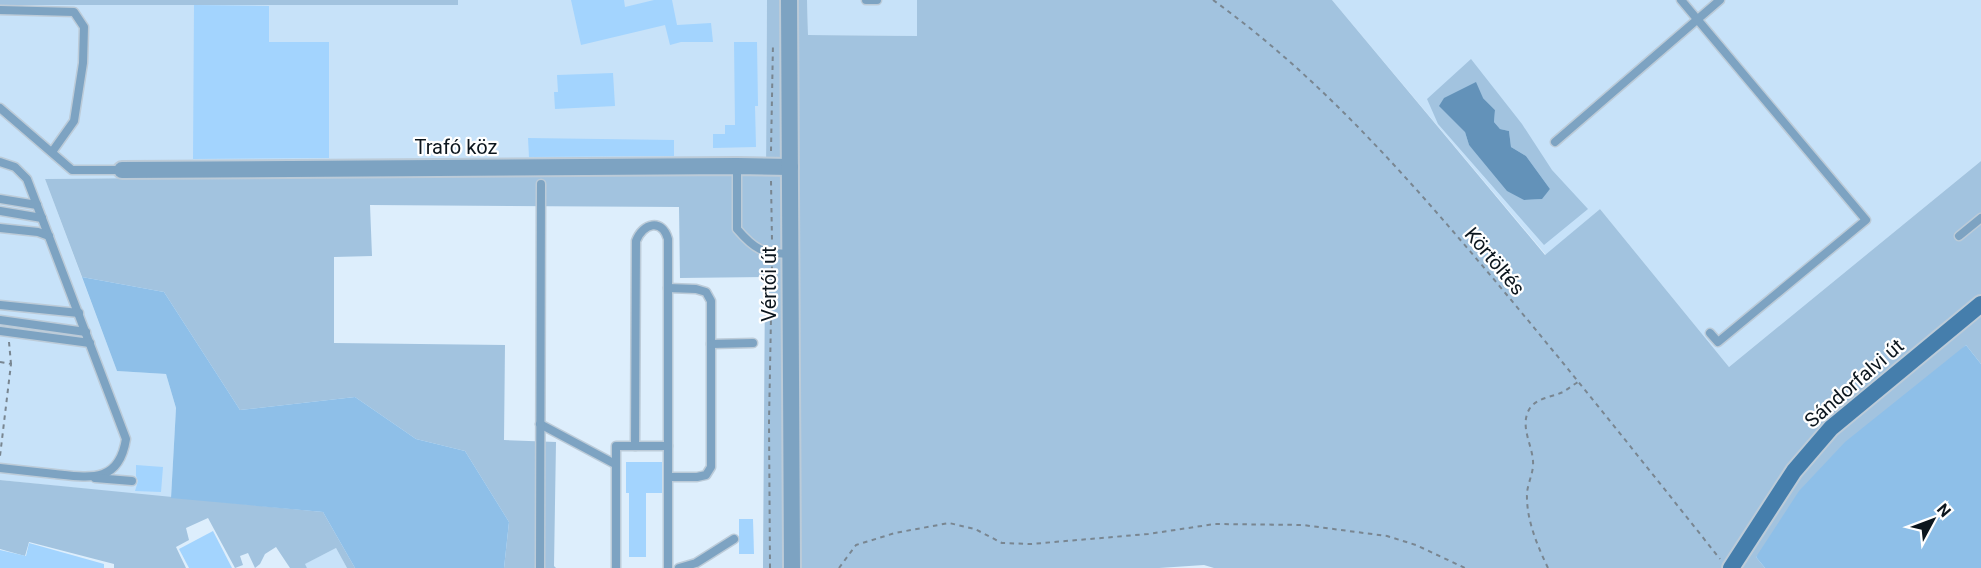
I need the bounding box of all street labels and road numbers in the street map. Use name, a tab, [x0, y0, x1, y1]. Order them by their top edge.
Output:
street label: Trafó köz	[414, 135, 498, 159]
street label: Körtöltés	[1460, 222, 1530, 300]
street label: Vértói út	[757, 246, 781, 322]
street label: Sándorfalvi út	[1800, 334, 1908, 432]

